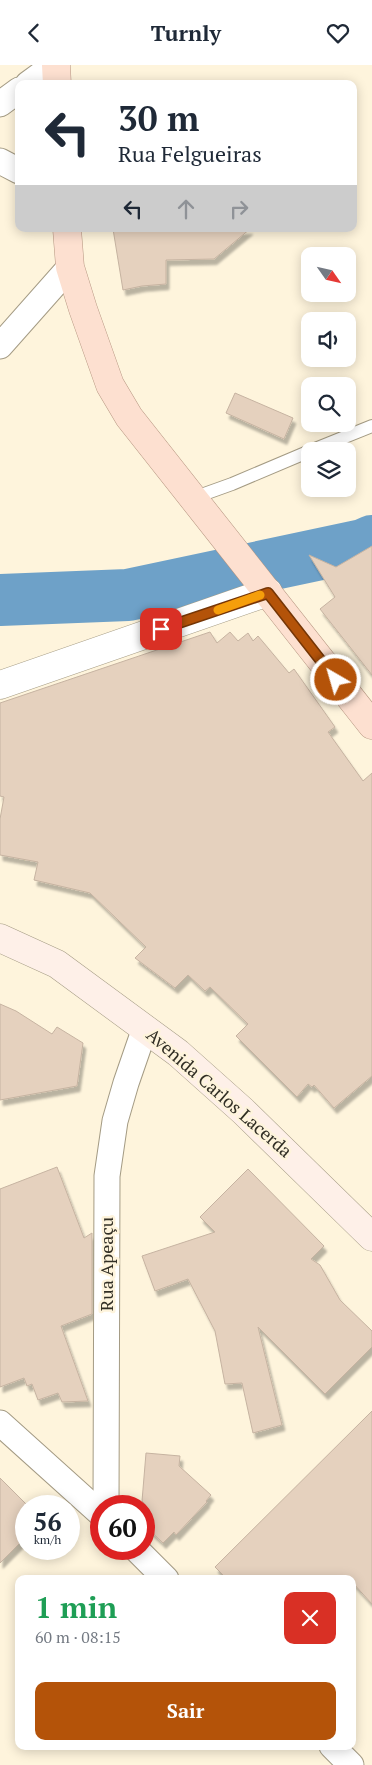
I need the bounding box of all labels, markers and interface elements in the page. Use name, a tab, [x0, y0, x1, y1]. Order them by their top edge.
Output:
text: Turnly	[151, 18, 221, 47]
icon: back	[20, 19, 48, 47]
icon: heart	[324, 19, 352, 47]
text: 30 m	[118, 95, 199, 141]
icon: left	[35, 100, 100, 165]
text: Rua Felgueiras	[118, 139, 262, 168]
icon: left	[119, 195, 147, 223]
icon: ahead	[172, 195, 200, 223]
icon: right	[225, 195, 253, 223]
north arrow	[301, 247, 356, 303]
map controls	[301, 247, 356, 497]
button: sound	[301, 312, 356, 367]
button: search	[301, 377, 356, 432]
button: layers	[301, 442, 356, 497]
pin	[140, 608, 182, 650]
icon: arrive	[147, 615, 175, 643]
position arrow	[309, 653, 361, 705]
street label: Avenida Carlos Lacerda	[142, 1022, 298, 1162]
street label: Rua Apeaçu	[94, 1217, 118, 1311]
speed limit sign: 60	[90, 1495, 155, 1560]
text: 56	[33, 1505, 62, 1538]
text: km/h	[34, 1532, 61, 1547]
text: 1 min	[35, 1587, 117, 1627]
button: close	[284, 1592, 336, 1644]
text: 60 m · 08:15	[35, 1626, 121, 1648]
button: Sair	[35, 1682, 336, 1740]

